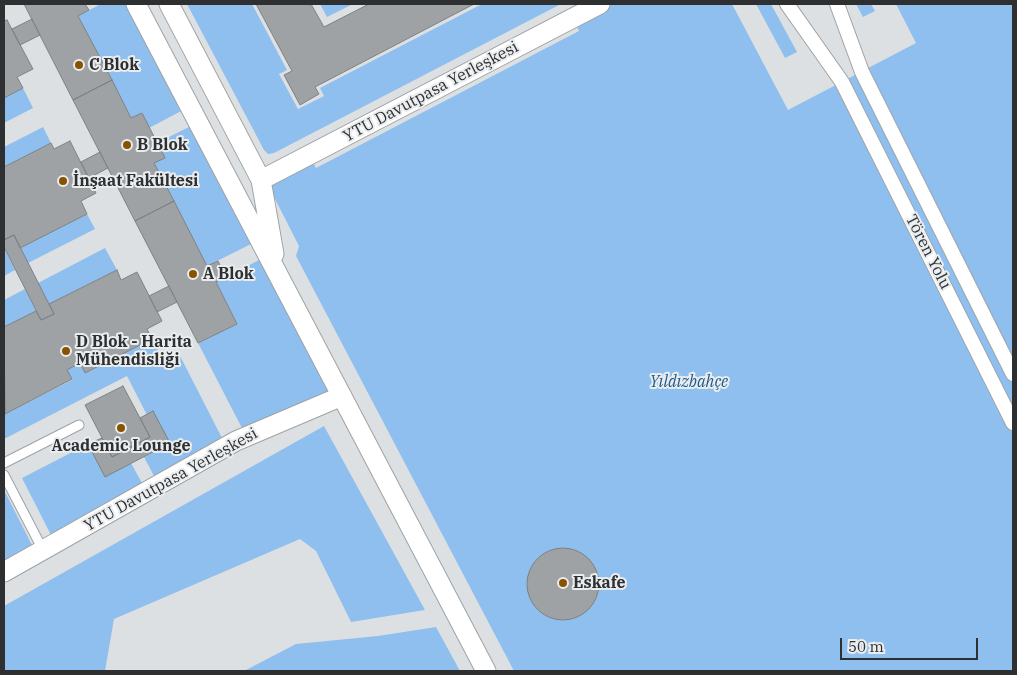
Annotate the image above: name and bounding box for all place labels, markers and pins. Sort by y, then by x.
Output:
place label: C Blok [89,55,139,75]
marker: C Blok [73,59,85,71]
place label: B Blok [137,135,188,155]
marker: B Blok [121,139,133,151]
place label: İnşaat Fakültesi [73,171,198,191]
marker: İnşaat Fakültesi [57,175,69,187]
place label: A Blok [203,264,254,284]
marker: A Blok [187,268,199,280]
place label: D Blok - Harita Mühendisliği [76,332,192,370]
marker: D Blok - Harita Mühendisliği [60,345,72,357]
marker: Academic Lounge [115,422,127,434]
place label: Academic Lounge [51,436,191,456]
place label: Eskafe [573,573,626,593]
marker: Eskafe [557,577,569,589]

